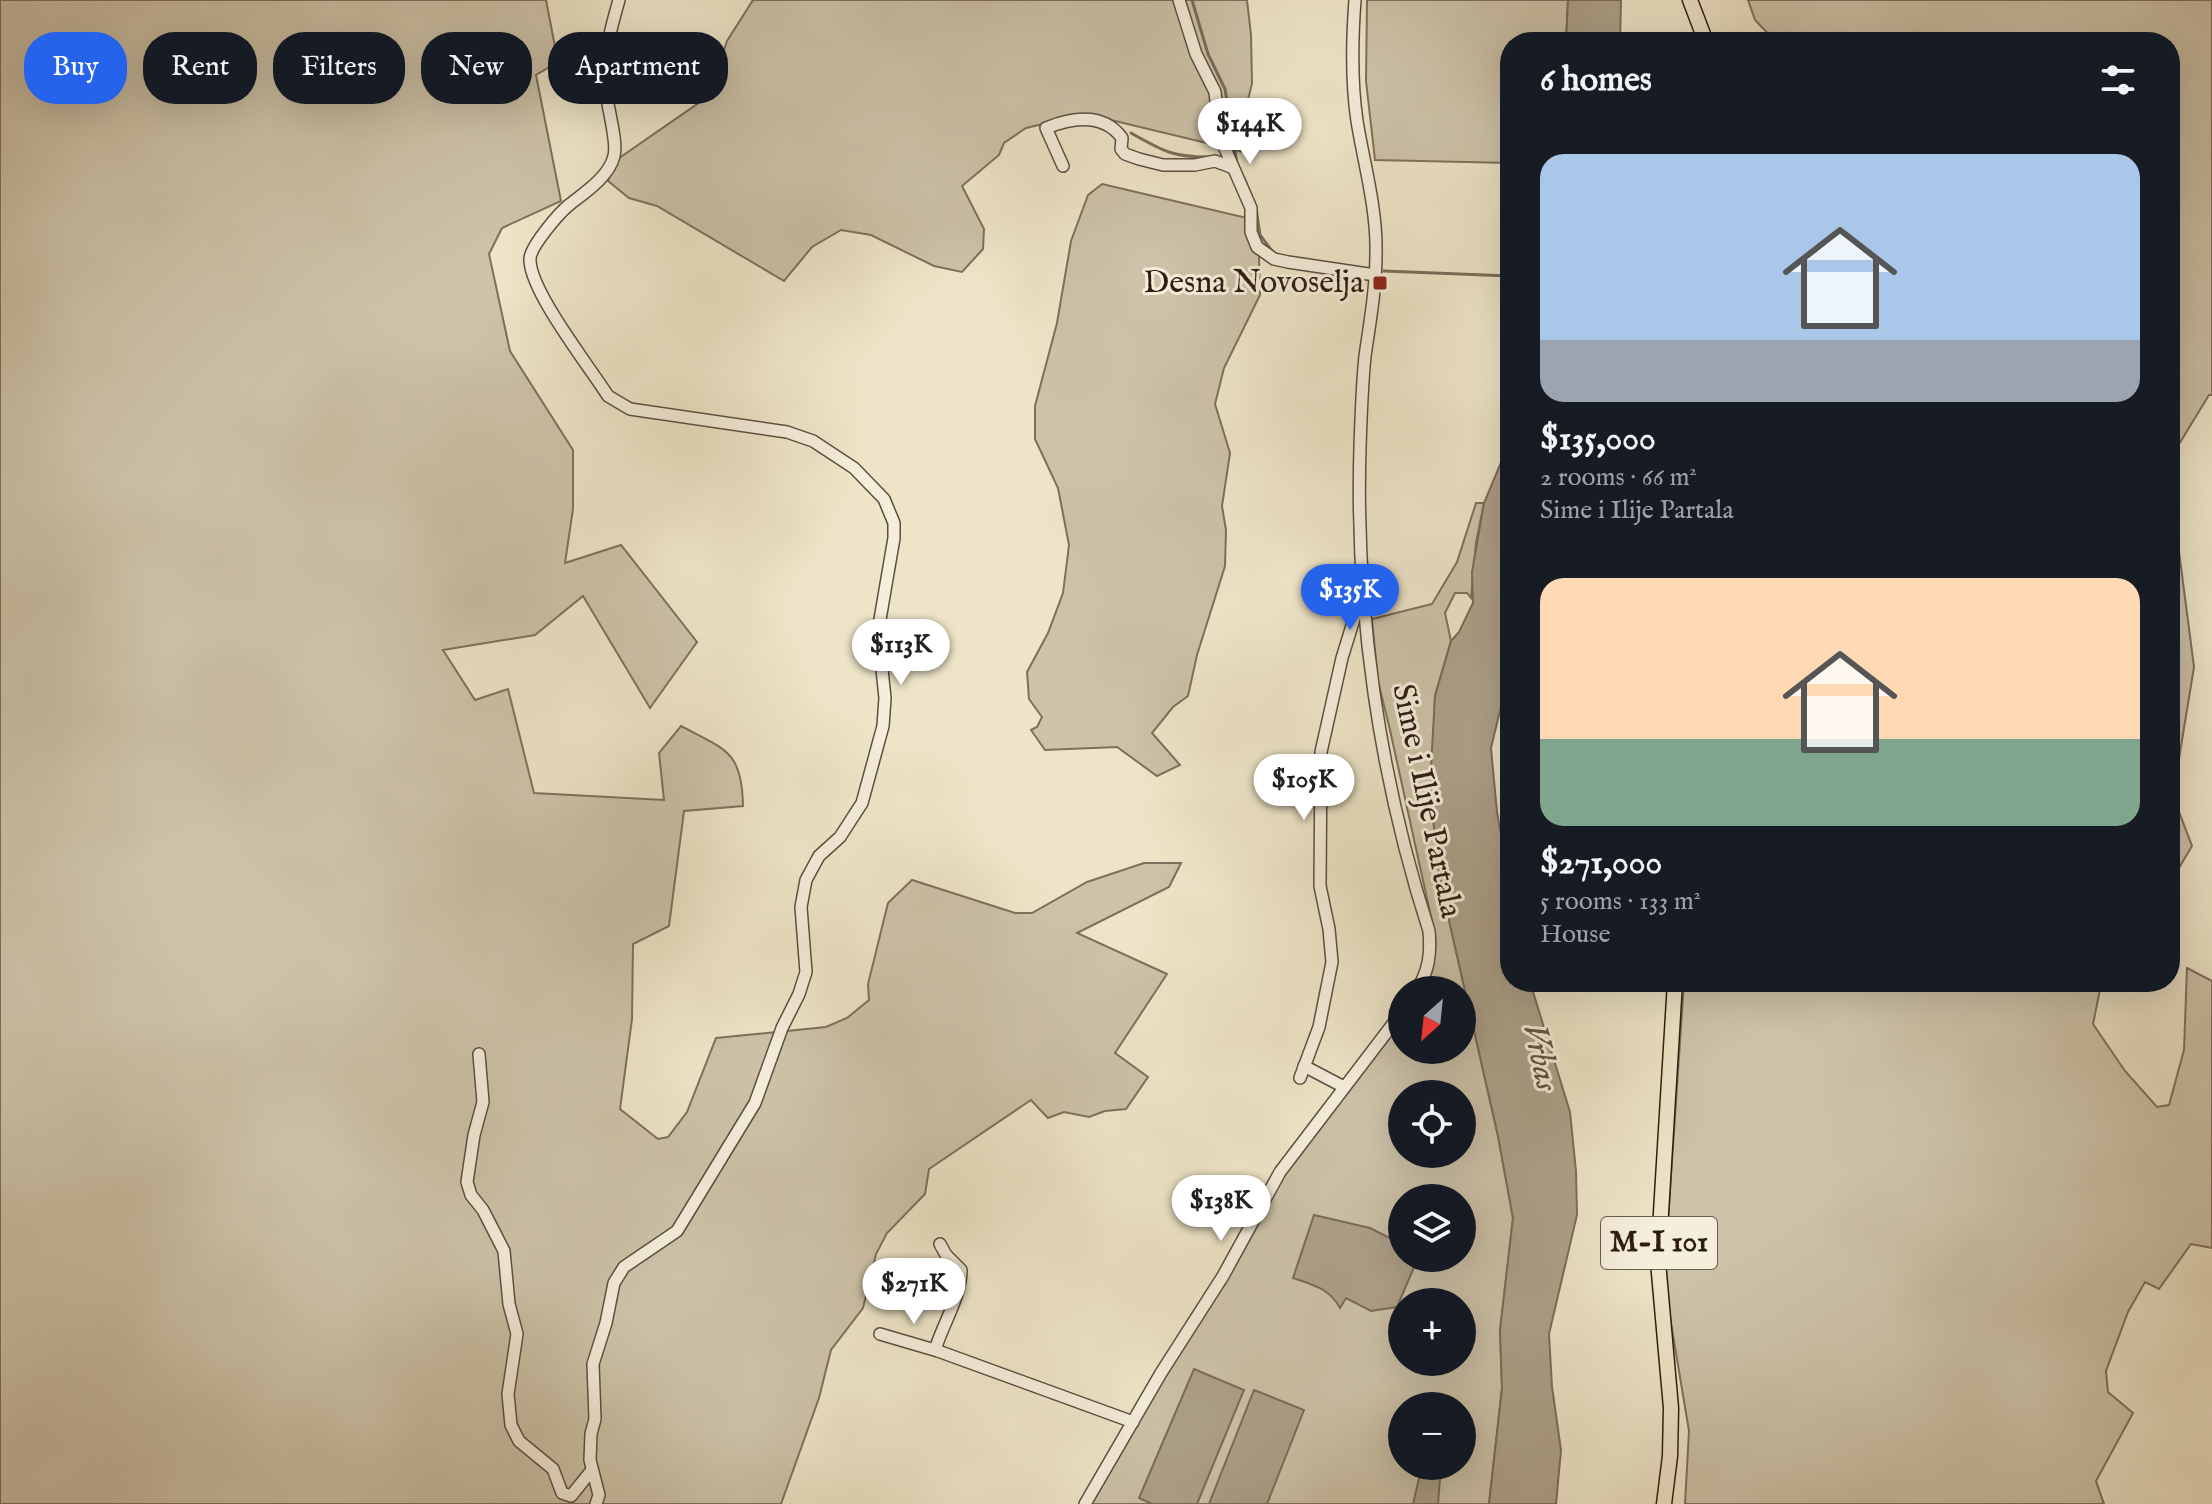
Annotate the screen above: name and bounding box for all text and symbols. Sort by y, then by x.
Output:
chip: Buy [24,32,127,104]
chip: Rent [143,32,257,104]
chip: Filters [273,32,405,104]
chip: New [421,32,532,104]
chip: Apartment [548,32,728,104]
icon: filters [2096,58,2140,102]
text: 6 homes [1540,59,1652,102]
pin: $144K [1194,98,1306,166]
text: $144K [1216,107,1284,140]
icon: home [1768,206,1912,350]
place label: Desna Novoselja [1144,263,1364,304]
marker: Desna Novoselja [1371,274,1389,292]
text: $135,000 [1540,418,1656,461]
text: 2 rooms · 66 m² [1540,461,1697,494]
text: Sime i Ilije Partala [1540,494,1734,527]
pin: $135K [1294,564,1406,632]
text: $135K [1319,573,1381,606]
pin: $113K [845,619,957,687]
text: $113K [870,628,932,661]
icon: home [1768,630,1912,774]
street label: Sime i Ilije Partala [1381,680,1471,922]
pin: $105K [1248,754,1360,822]
text: $105K [1272,763,1336,796]
text: $271,000 [1540,842,1662,885]
text: 5 rooms · 133 m² [1540,885,1701,918]
text: House [1540,918,1610,951]
north arrow [1388,976,1476,1064]
map controls [1388,976,1476,1480]
water label: Vrbas [1512,1019,1568,1095]
button: locate [1388,1080,1476,1168]
pin: $138K [1165,1175,1277,1243]
text: $138K [1190,1184,1252,1217]
button: layers [1388,1184,1476,1272]
road number: M-I 101 [1601,1217,1717,1269]
pin: $271K [858,1258,970,1326]
text: $271K [881,1267,947,1300]
button: + [1388,1288,1476,1376]
button: − [1388,1392,1476,1480]

